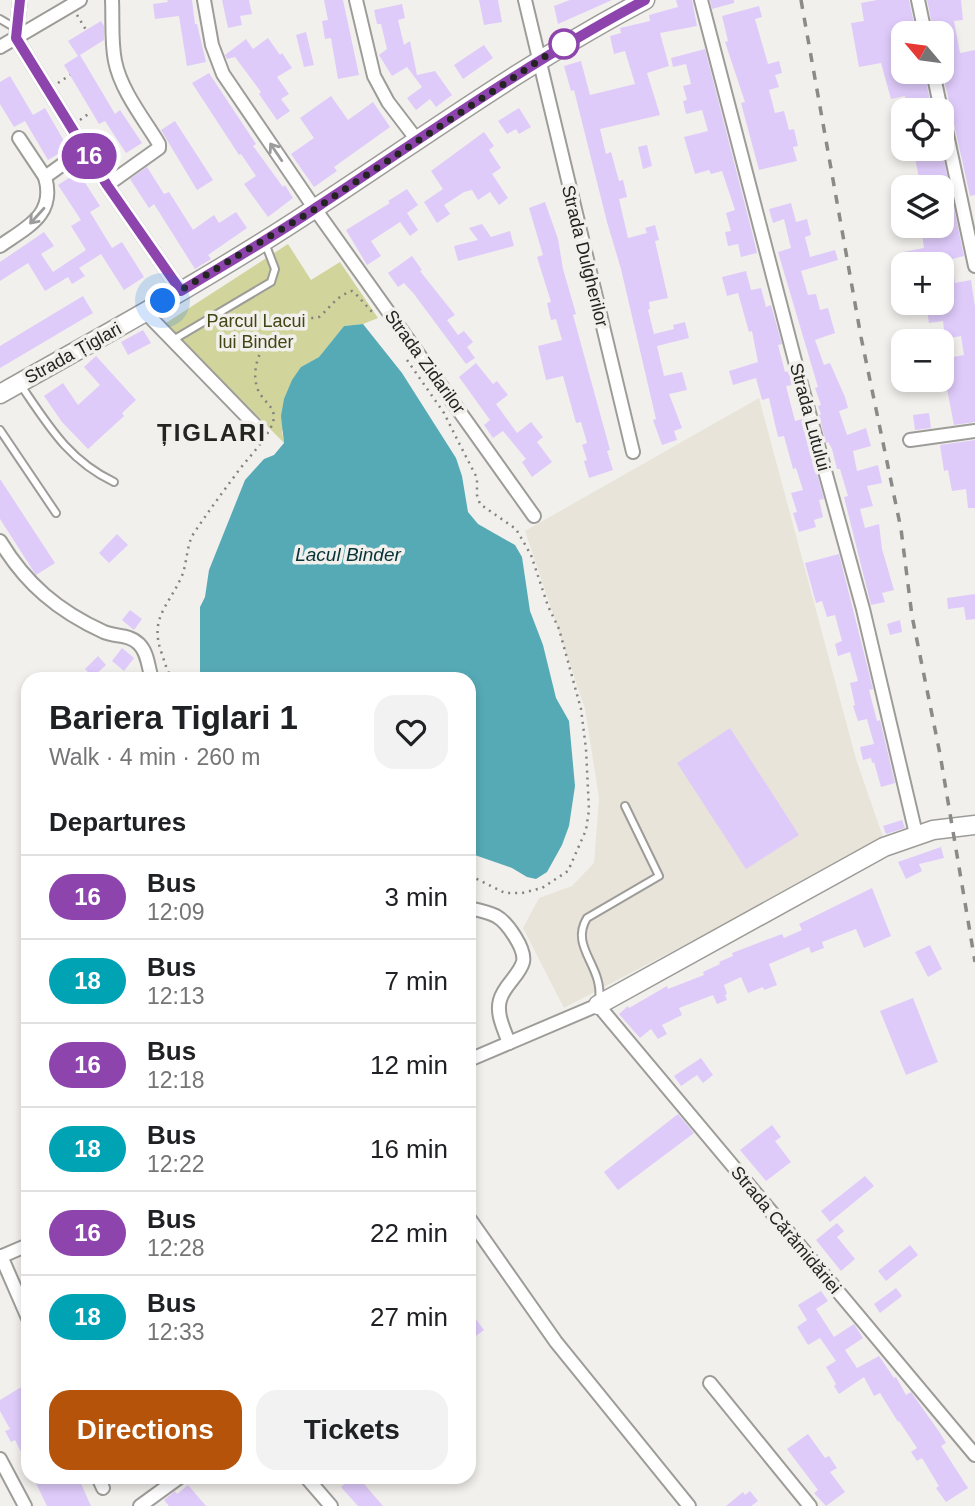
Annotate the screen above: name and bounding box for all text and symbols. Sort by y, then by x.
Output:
north arrow [891,21,954,84]
map controls [891,21,954,392]
unlabelled marker [549,29,579,59]
button: locate [891,98,954,161]
line badge: 16 [57,133,120,179]
text: 16 [76,142,102,169]
one-way arrow [269,143,283,162]
button: layers [891,175,954,238]
street label: Strada Dulgherilor [558,183,612,329]
one-way arrow [29,207,45,225]
button: + [891,252,954,315]
your location [145,283,180,318]
street label: Strada Zidarilor [381,306,469,418]
park label: Parcul Lacui lui Binder [206,311,306,352]
street label: Strada Țiglari [21,318,125,388]
button: − [891,329,954,392]
street label: Strada Lutului [786,361,834,473]
district label: ȚIGLARI [157,419,267,446]
water label: Lacul Binder [295,544,401,565]
button: heart [374,695,448,769]
text: Bariera Tiglari 1 [49,699,298,736]
text: Walk · 4 min · 260 m [49,744,260,770]
text: Departures [49,807,186,837]
text: Bus [147,868,196,898]
text: 3 min [384,882,448,912]
text: 16 [74,883,101,910]
text: 12:09 [147,899,205,925]
text: Bus [147,952,196,982]
text: 7 min [384,966,448,996]
text: 18 [74,967,101,994]
text: 12:13 [147,983,205,1009]
text: Bus [147,1036,196,1066]
text: 12 min [370,1050,448,1080]
text: 16 [74,1051,101,1078]
text: 12:18 [147,1067,205,1093]
text: Bus [147,1120,196,1150]
text: 16 min [370,1134,448,1164]
text: 18 [74,1135,101,1162]
text: 12:22 [147,1151,205,1177]
street label: Strada Cărămidăriei [727,1162,845,1298]
text: Bus [147,1204,196,1234]
text: 22 min [370,1218,448,1248]
text: 16 [74,1219,101,1246]
text: 12:28 [147,1235,205,1261]
text: Bus [147,1288,196,1318]
text: 27 min [370,1302,448,1332]
text: 18 [74,1303,101,1330]
text: 12:33 [147,1319,205,1345]
button: Directions [49,1390,242,1470]
button: Tickets [256,1390,448,1470]

